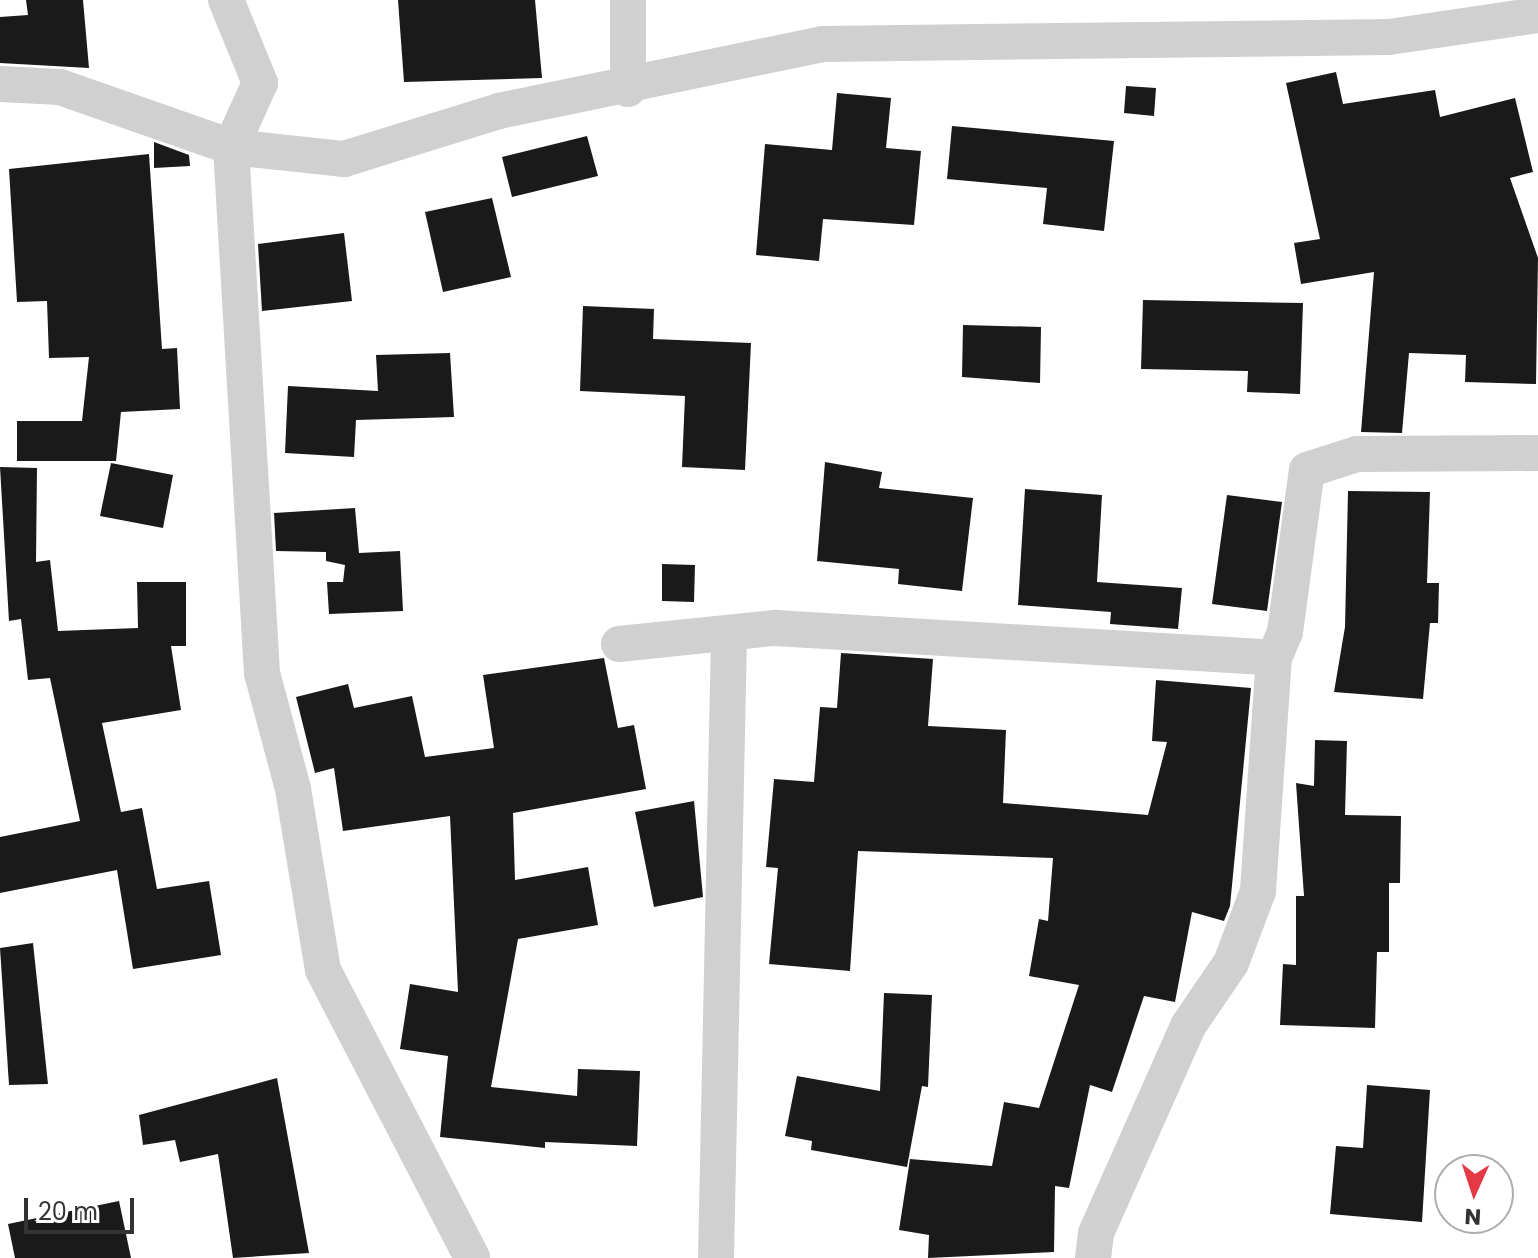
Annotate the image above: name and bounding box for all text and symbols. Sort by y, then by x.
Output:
north arrow [1434,1154,1514,1234]
scale bar [28,1182,138,1232]
text: 20 m [38,1195,98,1228]
text: N [1464,1201,1482,1232]

